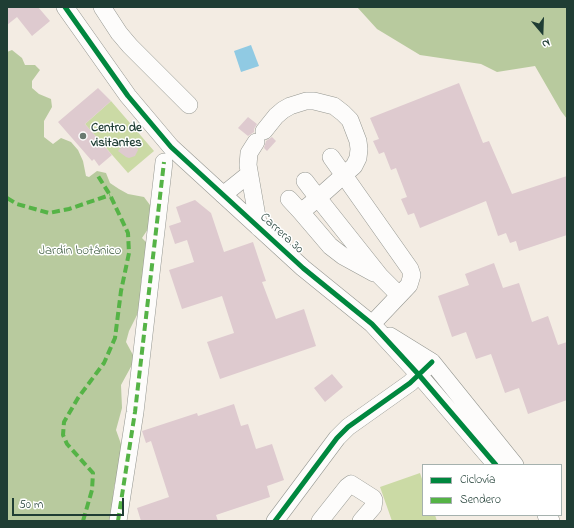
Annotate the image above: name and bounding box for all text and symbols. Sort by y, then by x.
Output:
north arrow [522,12,562,52]
text: N [540,35,552,52]
place label: Centro de visitantes [91,121,142,152]
marker: Centro de visitantes [78,131,88,141]
street label: Carrera 30 [256,210,306,258]
park label: Jardín botánico [39,244,121,260]
legend [422,464,562,516]
text: Ciclovía [460,471,496,489]
scale bar [14,490,126,516]
text: Sendero [460,491,501,509]
text: 50 m [19,496,43,514]

